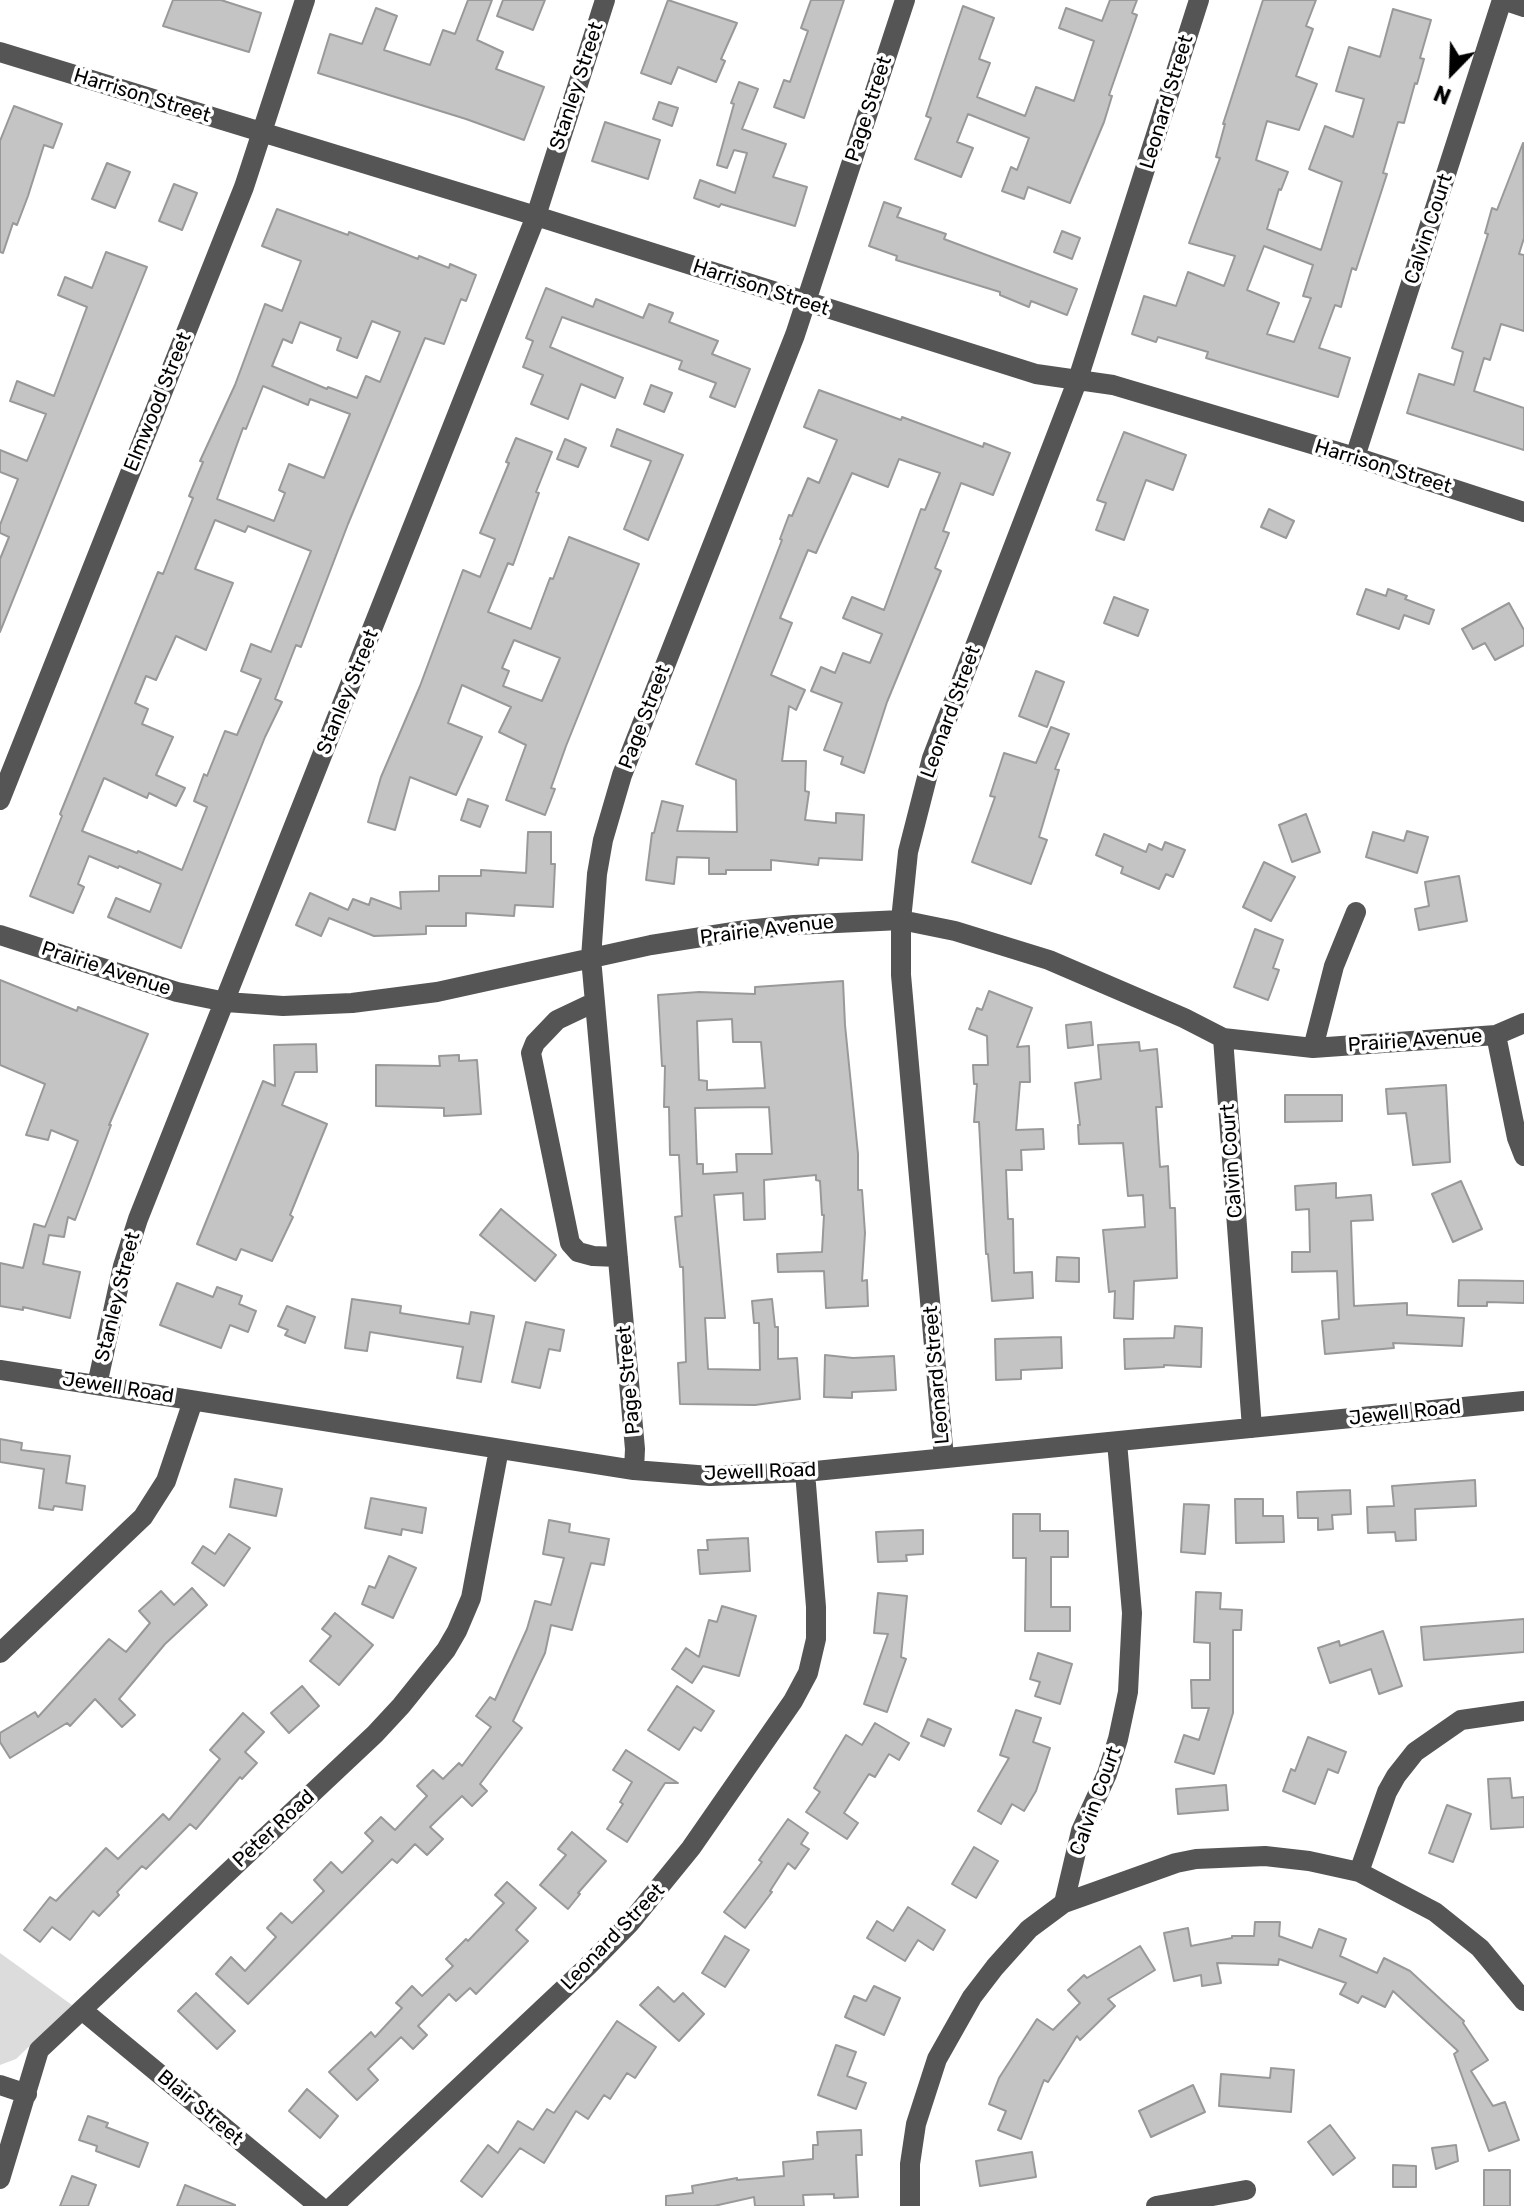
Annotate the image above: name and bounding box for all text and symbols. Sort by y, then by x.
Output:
street label: Stanley Street [545,19,609,153]
street label: Leonard Street [1135,32,1199,172]
north arrow [1412,32,1492,112]
street label: Page Street [841,53,897,165]
street label: Harrison Street [71,64,213,128]
text: N [1430,79,1455,110]
street label: Calvin Court [1400,171,1458,287]
street label: Harrison Street [690,255,832,321]
street label: Elmwood Street [119,329,197,475]
street label: Harrison Street [1312,435,1454,499]
street label: Stanley Street [312,626,384,758]
street label: Leonard Street [916,643,986,781]
street label: Page Street [614,662,676,772]
street label: Prairie Avenue [699,910,835,950]
street label: Prairie Avenue [38,937,174,1001]
street label: Prairie Avenue [1347,1024,1483,1058]
street label: Calvin Court [1216,1103,1248,1219]
street label: Stanley Street [90,1230,146,1364]
street label: Leonard Street [919,1305,955,1445]
street label: Page Street [612,1324,646,1436]
street label: Jewell Road [61,1367,175,1409]
street label: Jewell Road [1348,1395,1462,1431]
street label: Jewell Road [703,1458,817,1486]
street label: Calvin Court [1065,1743,1127,1859]
street label: Peter Road [228,1785,320,1873]
street label: Leonard Street [556,1879,670,1995]
street label: Blair Street [152,2065,248,2151]

